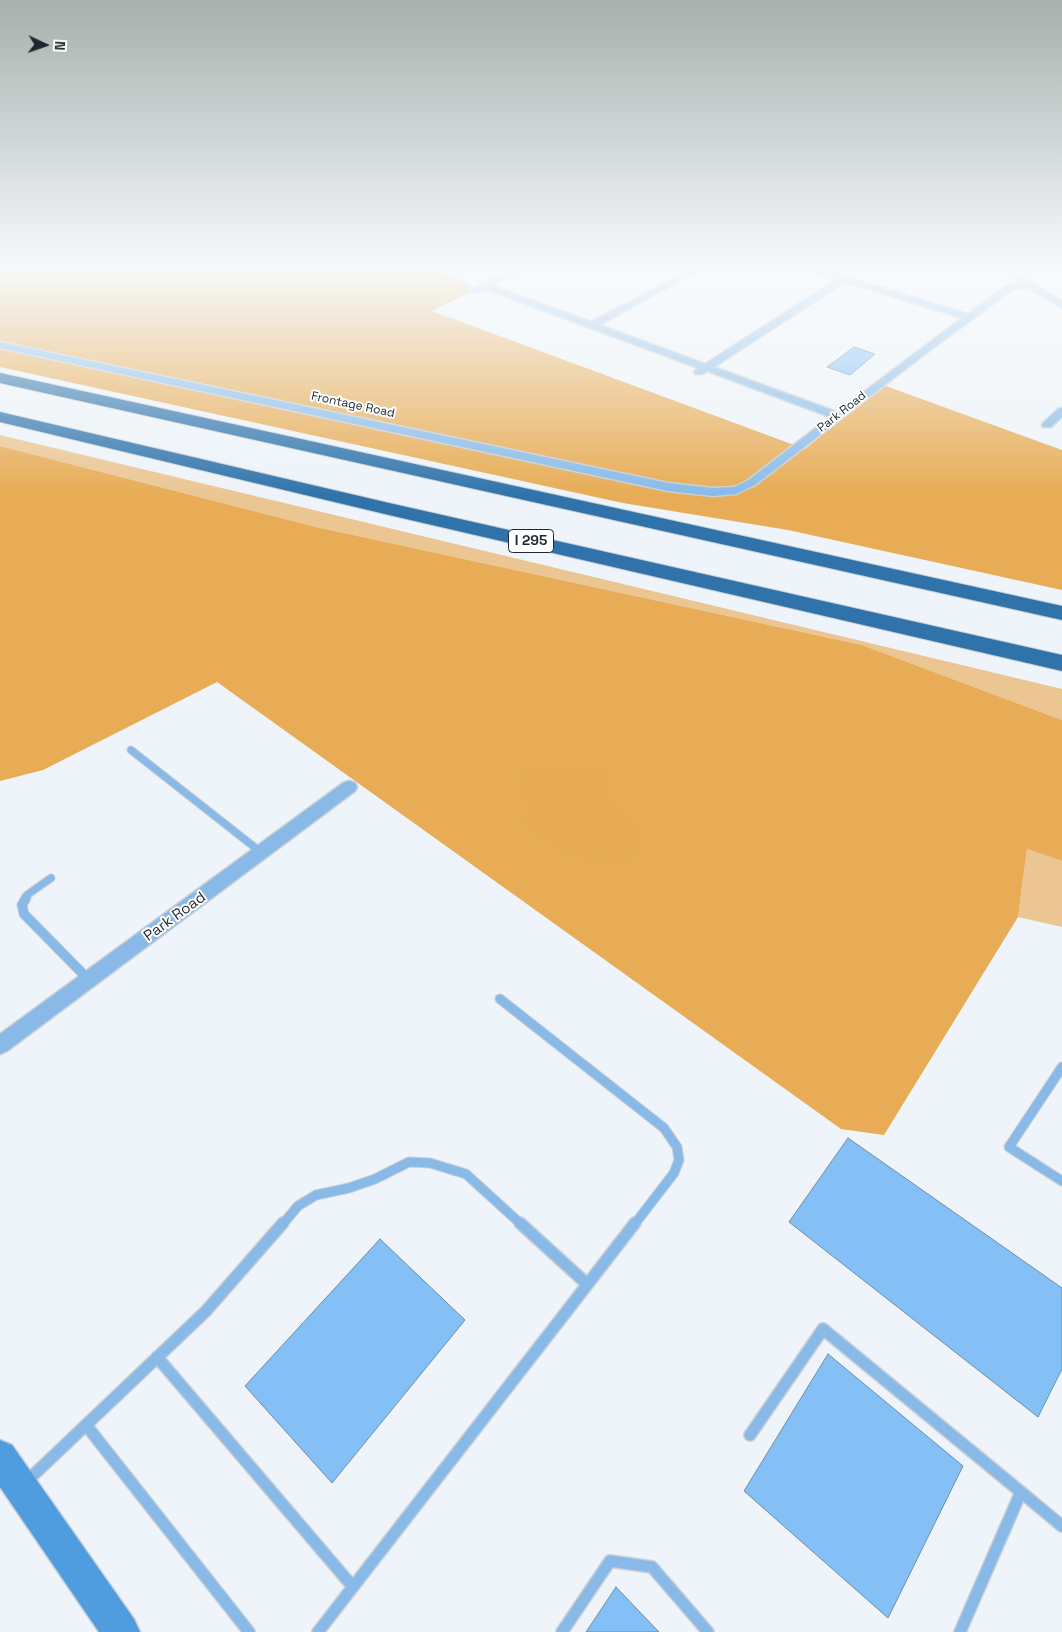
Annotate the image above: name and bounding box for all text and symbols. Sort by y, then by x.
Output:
north arrow [20,20,70,70]
text: N [51,41,69,51]
street label: Frontage Road [310,389,396,421]
street label: Park Road [815,389,869,435]
road number: I 295 [508,530,554,552]
street label: Park Road [141,889,209,945]

